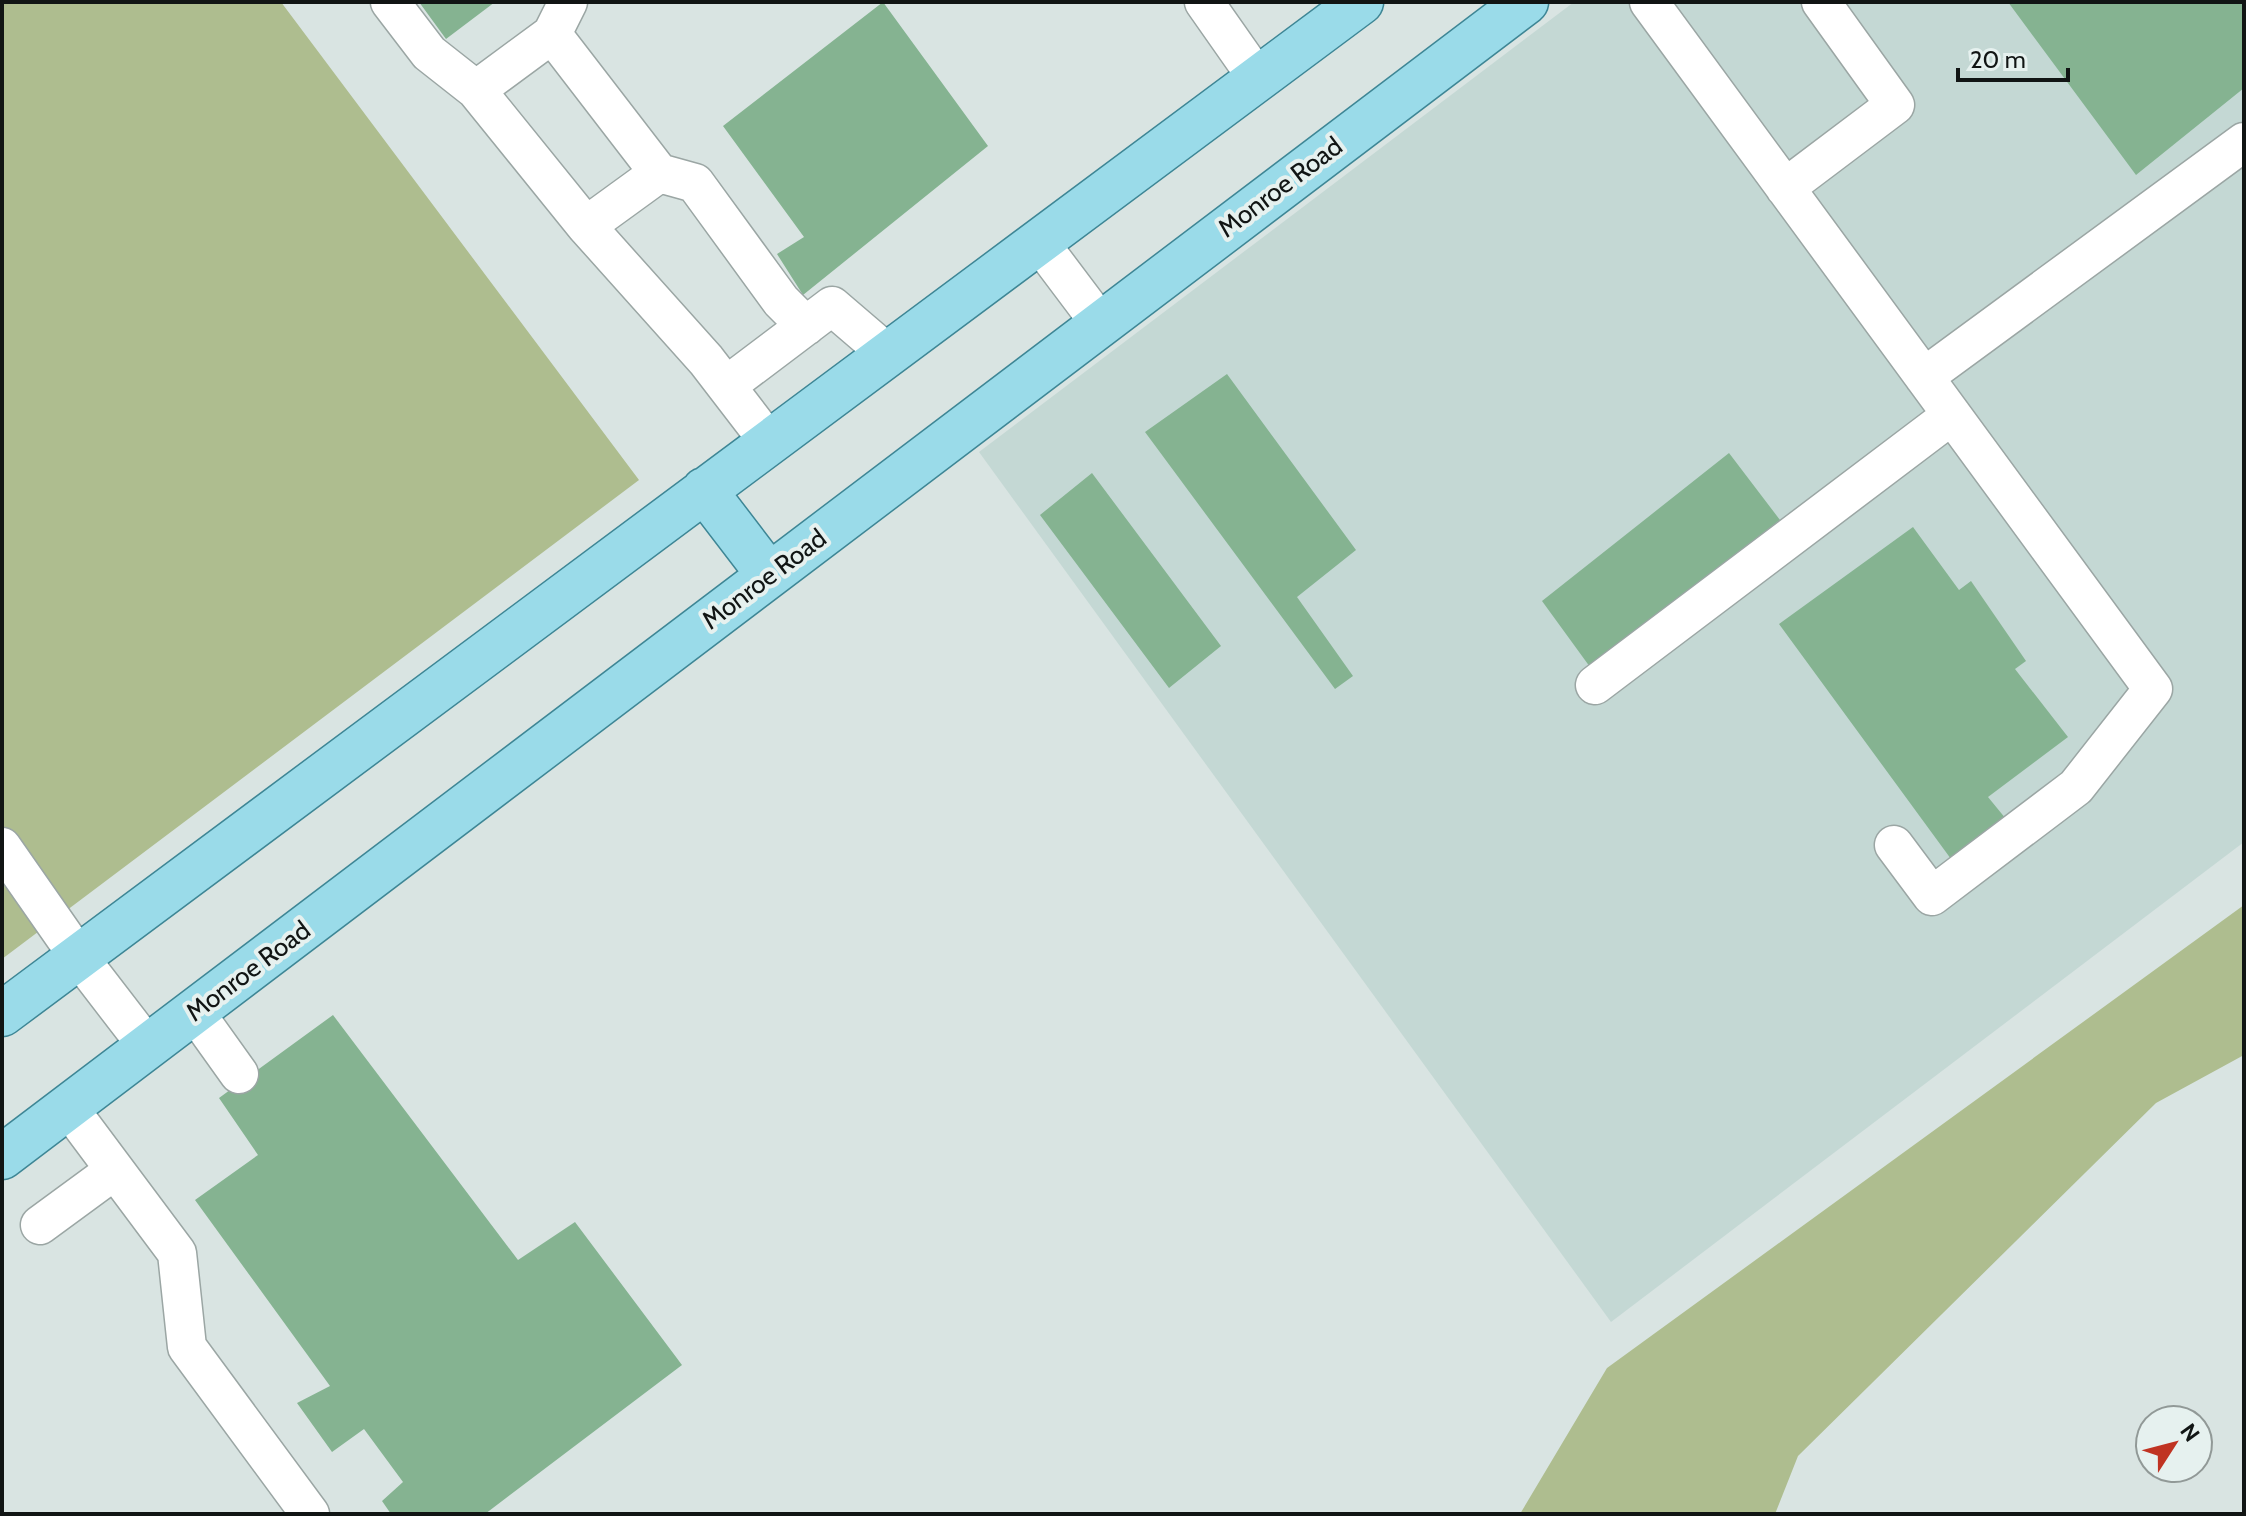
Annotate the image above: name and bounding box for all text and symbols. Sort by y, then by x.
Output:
scale bar [1958,32,2068,82]
text: 20 m [1970,45,2026,74]
street label: Monroe Road [1212,130,1348,244]
street label: Monroe Road [696,522,832,636]
street label: Monroe Road [180,914,316,1028]
north arrow [2134,1404,2214,1484]
text: N [2174,1418,2205,1447]

